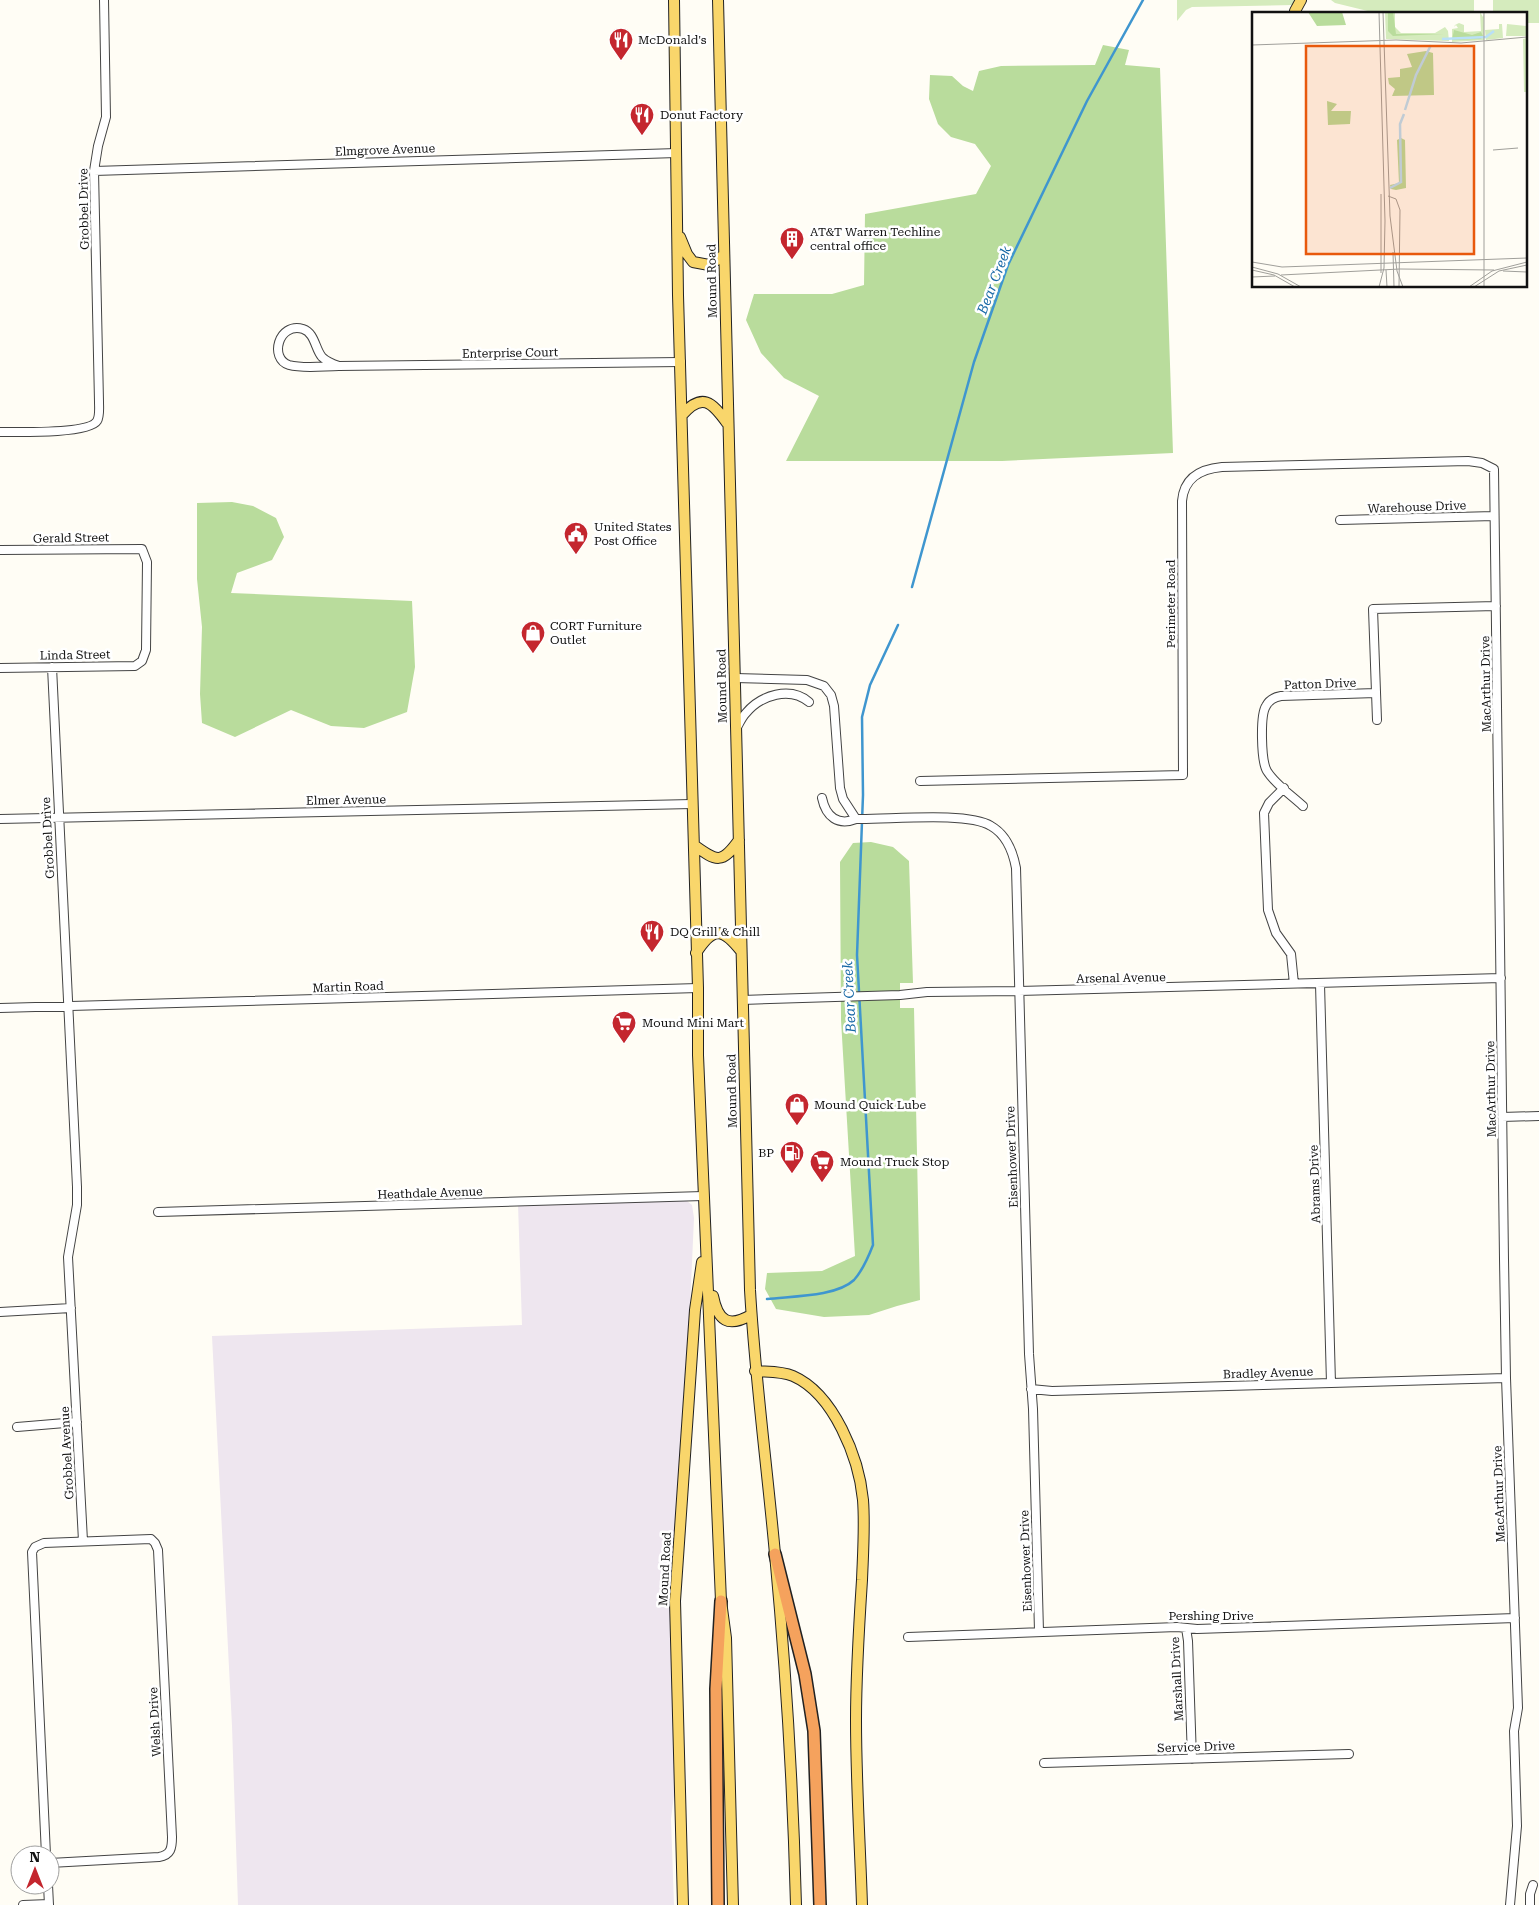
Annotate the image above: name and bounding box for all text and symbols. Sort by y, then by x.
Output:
inset map [1252,12,1526,288]
restaurant icon: McDonald's [608,27,634,61]
place label: McDonald's [638,33,707,47]
restaurant icon: Donut Factory [629,102,655,136]
place label: Donut Factory [660,108,744,122]
street label: Elmgrove Avenue [335,141,436,159]
street label: Grobbel Drive [76,168,92,250]
place label: AT&T Warren Techline central office [810,225,941,253]
building icon: AT&T Warren Techline central office [779,226,805,260]
water label: Bear Creek [973,243,1014,317]
street label: Mound Road [704,244,720,318]
street label: Enterprise Court [462,345,559,361]
street label: Warehouse Drive [1367,498,1467,516]
place label: United States Post Office [594,520,672,548]
public building icon: United States Post Office [563,521,589,555]
street label: Gerald Street [33,530,110,546]
street label: Perimeter Road [1164,559,1178,648]
place label: CORT Furniture Outlet [550,619,642,647]
shop icon: CORT Furniture Outlet [520,620,546,654]
street label: MacArthur Drive [1478,635,1494,733]
street label: Linda Street [40,647,111,663]
street label: Mound Road [714,649,730,723]
street label: Patton Drive [1284,676,1357,692]
street label: Elmer Avenue [306,792,386,808]
street label: Grobbel Drive [39,796,57,879]
restaurant icon: DQ Grill & Chill [639,919,665,953]
place label: DQ Grill & Chill [670,925,760,939]
water label: Bear Creek [839,960,859,1034]
street label: Arsenal Avenue [1076,970,1166,986]
street label: Martin Road [312,979,384,995]
supermarket icon: Mound Mini Mart [611,1010,637,1044]
place label: Mound Mini Mart [642,1016,744,1030]
street label: MacArthur Drive [1483,1040,1499,1138]
street label: Mound Road [724,1054,740,1128]
shop icon: Mound Quick Lube [784,1092,810,1126]
place label: Mound Quick Lube [814,1098,926,1112]
street label: Eisenhower Drive [1003,1105,1021,1208]
fuel station icon: BP [779,1140,805,1174]
street label: Abrams Drive [1307,1144,1323,1224]
place label: BP [758,1146,774,1160]
supermarket icon: Mound Truck Stop [809,1149,835,1183]
place label: Mound Truck Stop [840,1155,949,1169]
street label: Heathdale Avenue [377,1184,483,1202]
street label: Bradley Avenue [1223,1364,1314,1382]
street label: Grobbel Avenue [58,1406,76,1500]
street label: MacArthur Drive [1490,1445,1508,1543]
street label: Eisenhower Drive [1017,1509,1035,1612]
street label: Mound Road [656,1531,674,1606]
street label: Pershing Drive [1168,1609,1254,1623]
street label: Marshall Drive [1168,1636,1186,1722]
street label: Welsh Drive [146,1686,164,1757]
street label: Service Drive [1157,1739,1236,1755]
north arrow [10,1845,60,1895]
text: N [30,1849,41,1865]

